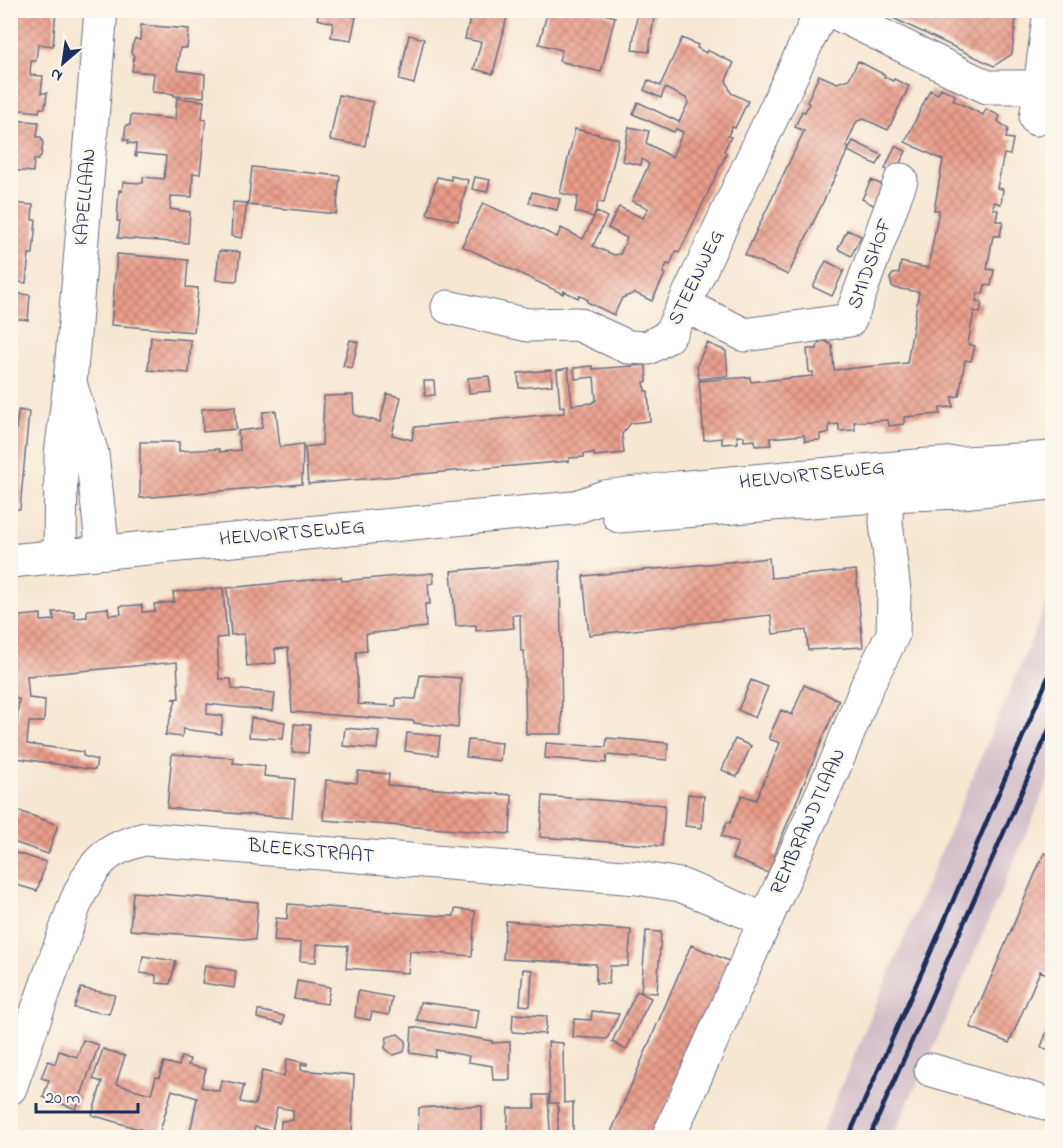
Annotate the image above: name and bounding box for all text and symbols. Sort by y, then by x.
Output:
north arrow [33,33,93,93]
text: N [46,61,67,87]
street label: KAPELLAAN [67,147,105,247]
street label: SMIDSHOF [841,215,901,313]
street label: STEENWEG [662,226,732,330]
street label: HELVOIRTSEWEG [738,454,886,498]
street label: HELVOIRTSEWEG [218,513,366,555]
street label: REMBRANDTLAAN [764,744,854,900]
street label: BLEEKSTRAAT [246,832,375,872]
scale bar [36,1076,138,1114]
text: 20 m [45,1086,80,1112]

